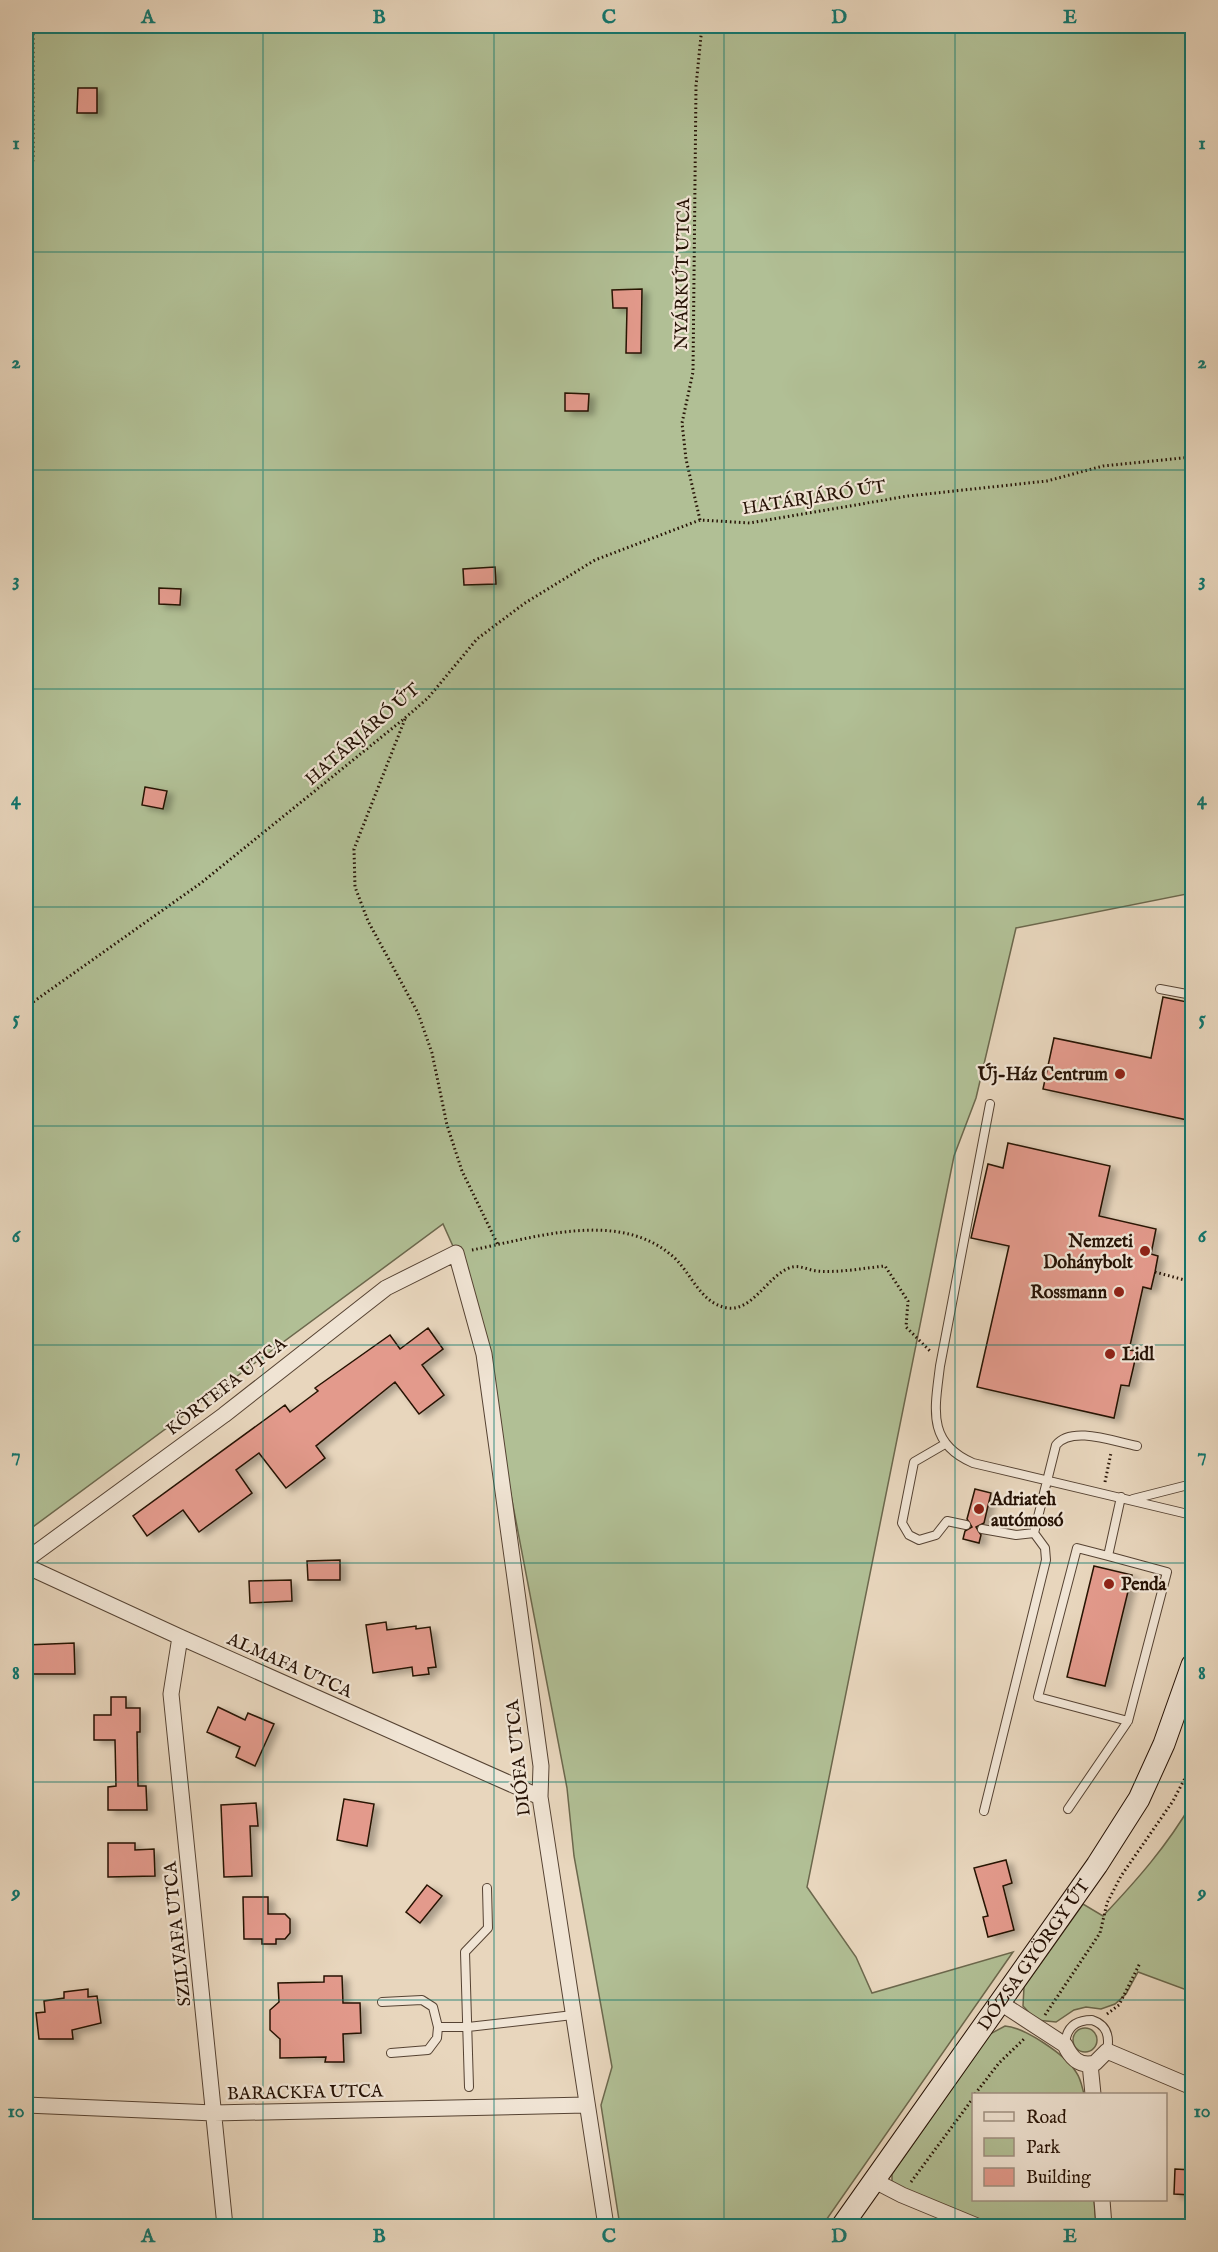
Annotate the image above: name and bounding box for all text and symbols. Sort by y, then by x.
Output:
text: A [140,5,156,30]
text: B [372,5,386,30]
text: C [602,5,616,30]
text: D [831,5,847,30]
text: E [1063,5,1077,30]
text: 1 [12,131,20,156]
text: 1 [1198,131,1206,156]
street label: NYÁRKÚT UTCA [669,197,696,350]
text: 2 [11,350,21,375]
text: 2 [1197,350,1207,375]
street label: HATÁRJÁRÓ ÚT [741,474,888,521]
text: 3 [12,568,20,593]
text: 3 [1198,568,1206,593]
street label: HATÁRJÁRÓ ÚT [299,677,425,791]
text: 4 [11,787,22,812]
text: 4 [1197,787,1208,812]
text: 5 [12,1006,20,1031]
text: 5 [1198,1006,1206,1031]
place label: Új-Ház Centrum [977,1062,1108,1087]
marker: Új-Ház Centrum [1113,1067,1127,1081]
text: 6 [12,1224,22,1249]
text: 6 [1198,1224,1208,1249]
place label: Nemzeti Dohánybolt [1043,1231,1134,1275]
marker: Nemzeti Dohánybolt [1138,1244,1152,1258]
place label: Rossmann [1030,1282,1107,1305]
marker: Rossmann [1112,1285,1126,1299]
street label: KÖRTEFA UTCA [161,1332,293,1441]
place label: Lidl [1122,1344,1155,1367]
marker: Lidl [1103,1347,1117,1361]
text: 7 [11,1443,21,1468]
text: 7 [1197,1443,1207,1468]
place label: Adriateh autómosó [990,1489,1064,1533]
marker: Adriateh autómosó [972,1502,986,1516]
place label: Penda [1121,1574,1168,1597]
marker: Penda [1102,1577,1116,1591]
street label: ALMAFA UTCA [222,1628,356,1705]
text: 8 [12,1661,20,1686]
text: 8 [1198,1661,1206,1686]
street label: DIÓFA UTCA [500,1698,537,1817]
street label: SZILVAFA UTCA [159,1859,198,2007]
street label: DÓZSA GYÖRGY ÚT [973,1875,1096,2036]
text: 9 [11,1880,21,1905]
text: 9 [1197,1880,1207,1905]
street label: BARACKFA UTCA [227,2081,384,2106]
legend [972,2093,1167,2201]
text: 10 [7,2099,25,2124]
text: 10 [1193,2099,1211,2124]
text: Road [1026,2107,1067,2130]
text: Park [1026,2137,1061,2160]
text: Building [1026,2167,1091,2190]
text: A [140,2224,156,2249]
text: B [372,2224,386,2249]
text: C [602,2224,616,2249]
text: D [831,2224,847,2249]
text: E [1063,2224,1077,2249]

